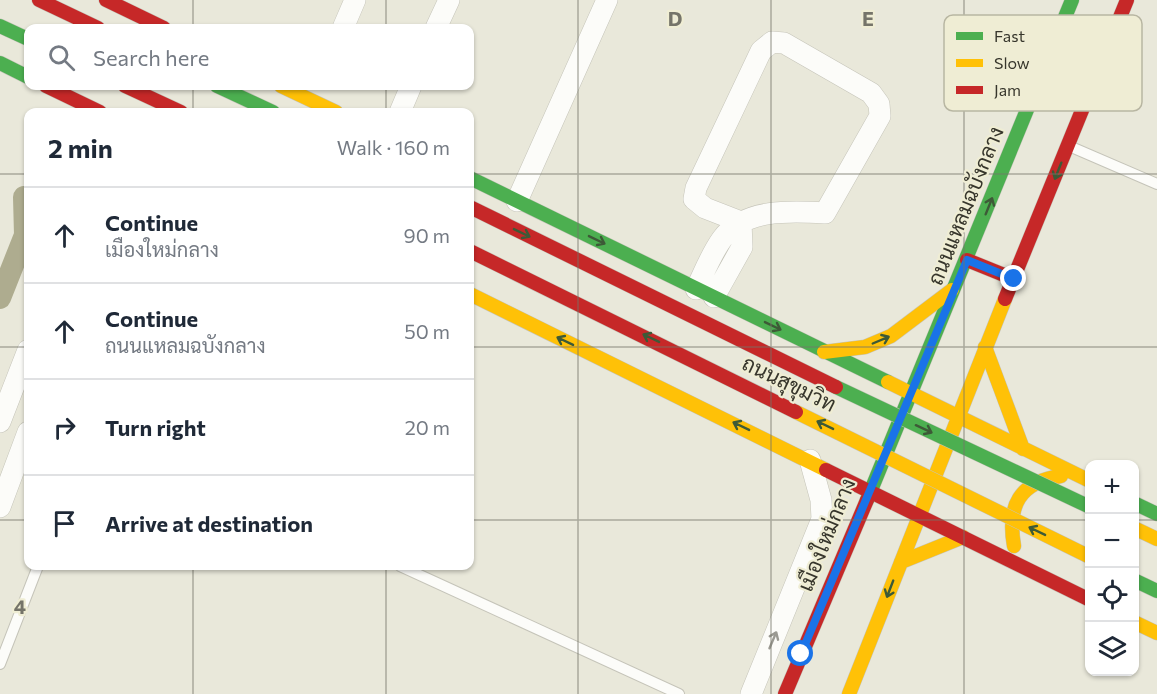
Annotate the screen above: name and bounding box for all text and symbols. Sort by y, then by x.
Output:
text: D [668,6,682,30]
text: E [862,6,874,30]
legend [944,15,1142,111]
search box [24,24,474,90]
text: Fast [994,26,1025,45]
icon: search [45,41,78,74]
text: Search here [93,44,209,71]
text: Slow [994,53,1030,72]
text: Jam [994,80,1021,99]
street label: ถนนแหลมฉบังกลาง [921,123,1008,288]
text: 2 min [48,132,113,163]
text: Walk · 160 m [337,135,450,159]
one-way arrow [1052,161,1063,180]
one-way arrow [984,197,995,215]
text: Continue [105,209,198,236]
icon: ahead [48,219,81,252]
text: 90 m [404,223,450,247]
one-way arrow [513,227,531,239]
one-way arrow [588,235,606,247]
text: เมืองใหม่กลาง [105,237,219,261]
route end [1000,265,1026,291]
text: Continue [105,305,198,332]
icon: ahead [48,315,81,348]
text: 50 m [404,319,450,343]
one-way arrow [763,321,781,333]
one-way arrow [642,332,660,344]
text: ถนนแหลมฉบังกลาง [105,333,266,357]
one-way arrow [557,334,575,346]
one-way arrow [872,334,890,345]
street label: ถนนสุขุมวิท [737,349,841,419]
icon: right [48,411,81,444]
text: Turn right [105,414,206,441]
text: 20 m [405,415,450,439]
one-way arrow [816,419,834,431]
one-way arrow [732,420,750,432]
one-way arrow [914,423,932,435]
map controls [1085,460,1139,676]
button: + [1085,460,1139,514]
street label: เมืองใหม่กลาง [792,474,860,594]
icon: arrive [48,507,81,540]
text: Arrive at destination [105,510,313,537]
button: − [1085,514,1139,568]
one-way arrow [1029,525,1047,536]
button: locate [1085,568,1139,622]
one-way arrow [884,579,895,597]
text: 4 [14,594,26,618]
button: layers [1085,622,1139,676]
one-way arrow [768,631,779,650]
route start [787,640,813,666]

